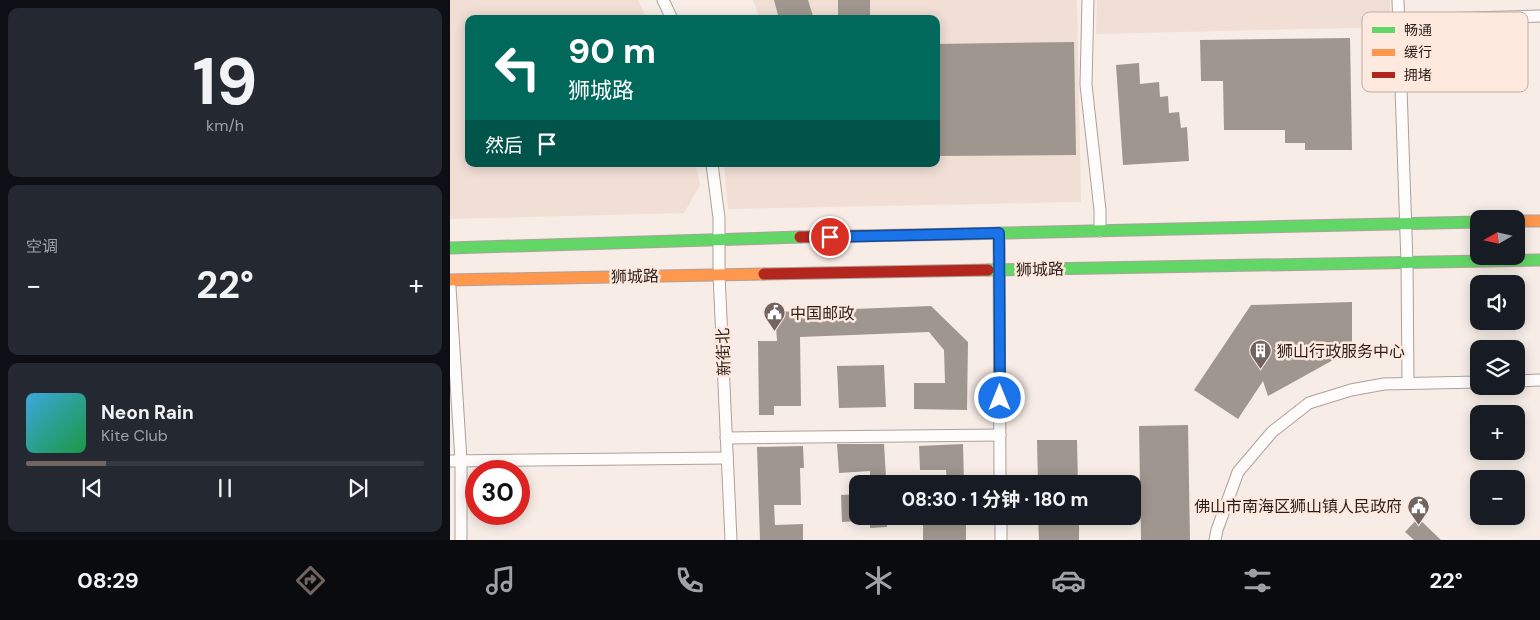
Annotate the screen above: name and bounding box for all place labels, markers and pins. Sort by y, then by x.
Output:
pin [809,216,851,258]
public building icon: 中国邮政 [762,301,786,332]
place label: 中国邮政 [790,303,854,324]
building icon: 狮山行政服务中心 [1249,339,1273,370]
place label: 狮山行政服务中心 [1277,341,1405,362]
public building icon: 佛山市南海区狮山镇人民政府 [1406,494,1430,525]
place label: 佛山市南海区狮山镇人民政府 [1194,496,1402,517]

